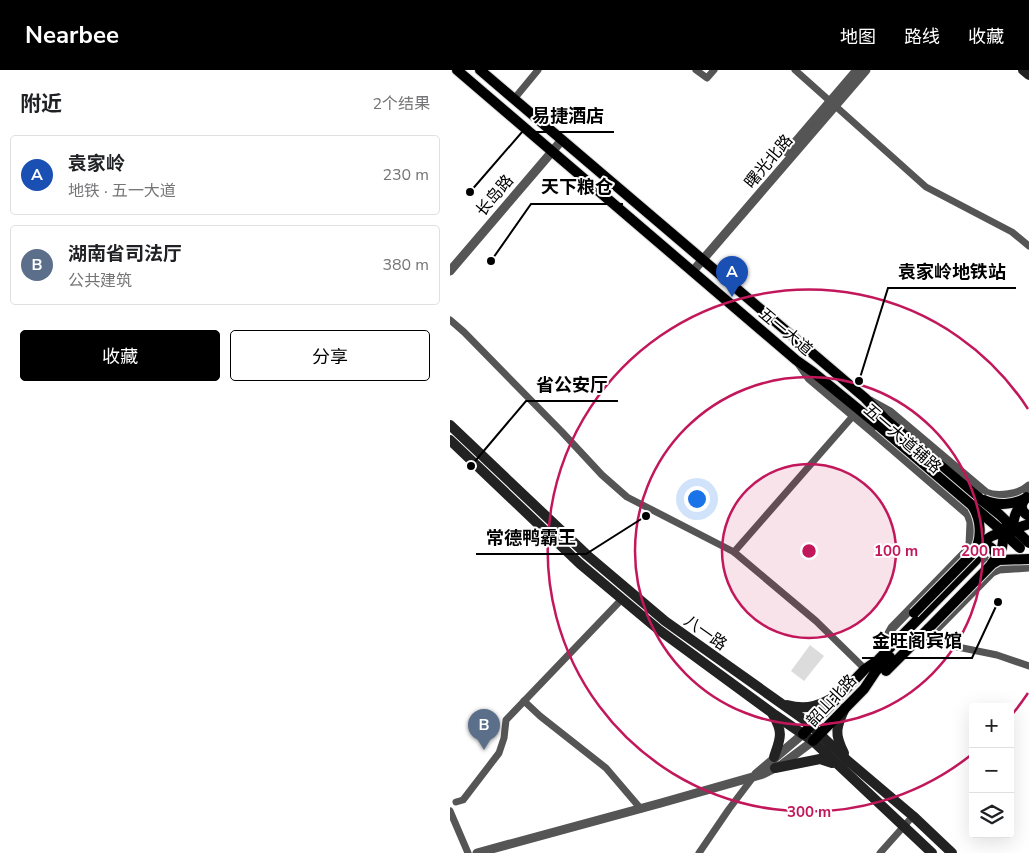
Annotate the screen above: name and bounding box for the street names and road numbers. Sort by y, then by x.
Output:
street label: 曙光北路 [740,130,798,193]
street label: 长岛路 [471,170,519,221]
street label: 五一大道 [754,303,817,361]
street label: 五一大道辅路 [859,399,946,479]
street label: 八一路 [679,610,731,656]
street label: 韶山北路 [802,670,862,732]

